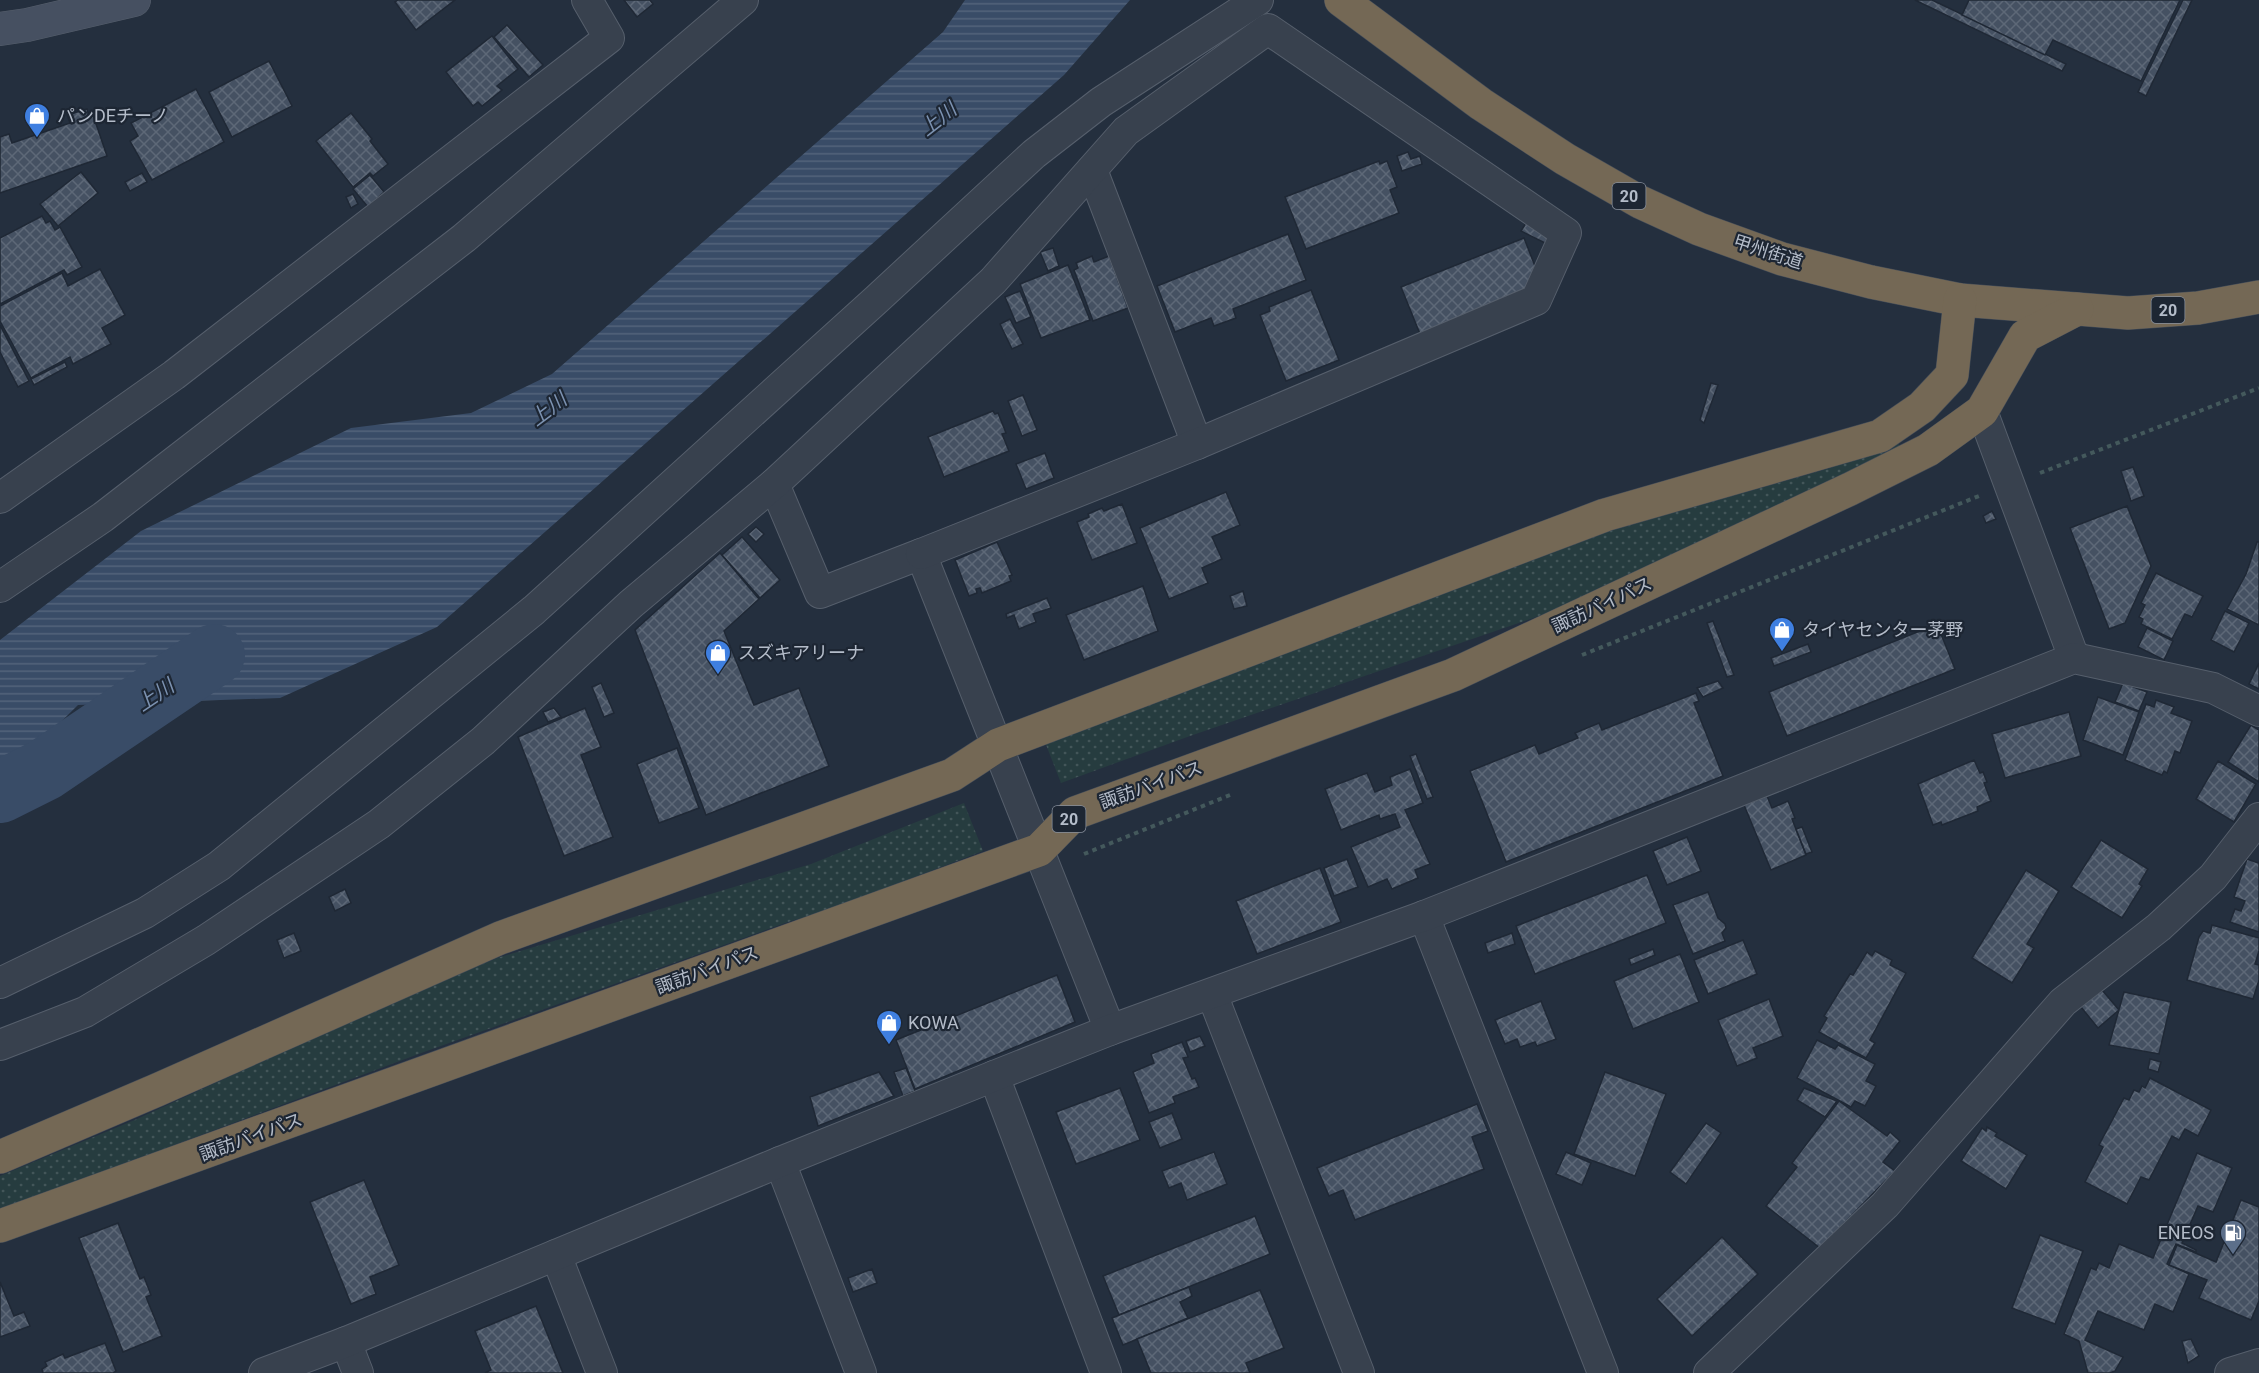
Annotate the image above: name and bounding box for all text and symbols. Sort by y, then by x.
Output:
water label: 上川 [915,96,963,141]
shop icon: パンDEチーノ [22,101,52,139]
place label: パンDEチーノ [57,105,169,126]
road number: 20 [1612,183,1646,209]
street label: 甲州街道 [1731,230,1806,273]
road number: 20 [2152,297,2184,323]
water label: 上川 [525,386,573,431]
street label: 諏訪バイパス [1549,572,1655,637]
shop icon: タイヤセンター茅野 [1767,615,1797,653]
place label: タイヤセンター茅野 [1802,619,1963,640]
shop icon: スズキアリーナ [703,638,733,676]
place label: スズキアリーナ [738,642,864,663]
water label: 上川 [132,673,180,716]
street label: 諏訪バイパス [1097,756,1205,813]
road number: 20 [1052,806,1086,832]
street label: 諏訪バイパス [653,941,761,998]
shop icon: KOWA [874,1008,904,1046]
place label: KOWA [908,1012,959,1033]
street label: 諏訪バイパス [197,1108,305,1165]
fuel station icon: ENEOS [2218,1218,2248,1256]
place label: ENEOS [2158,1222,2214,1243]

